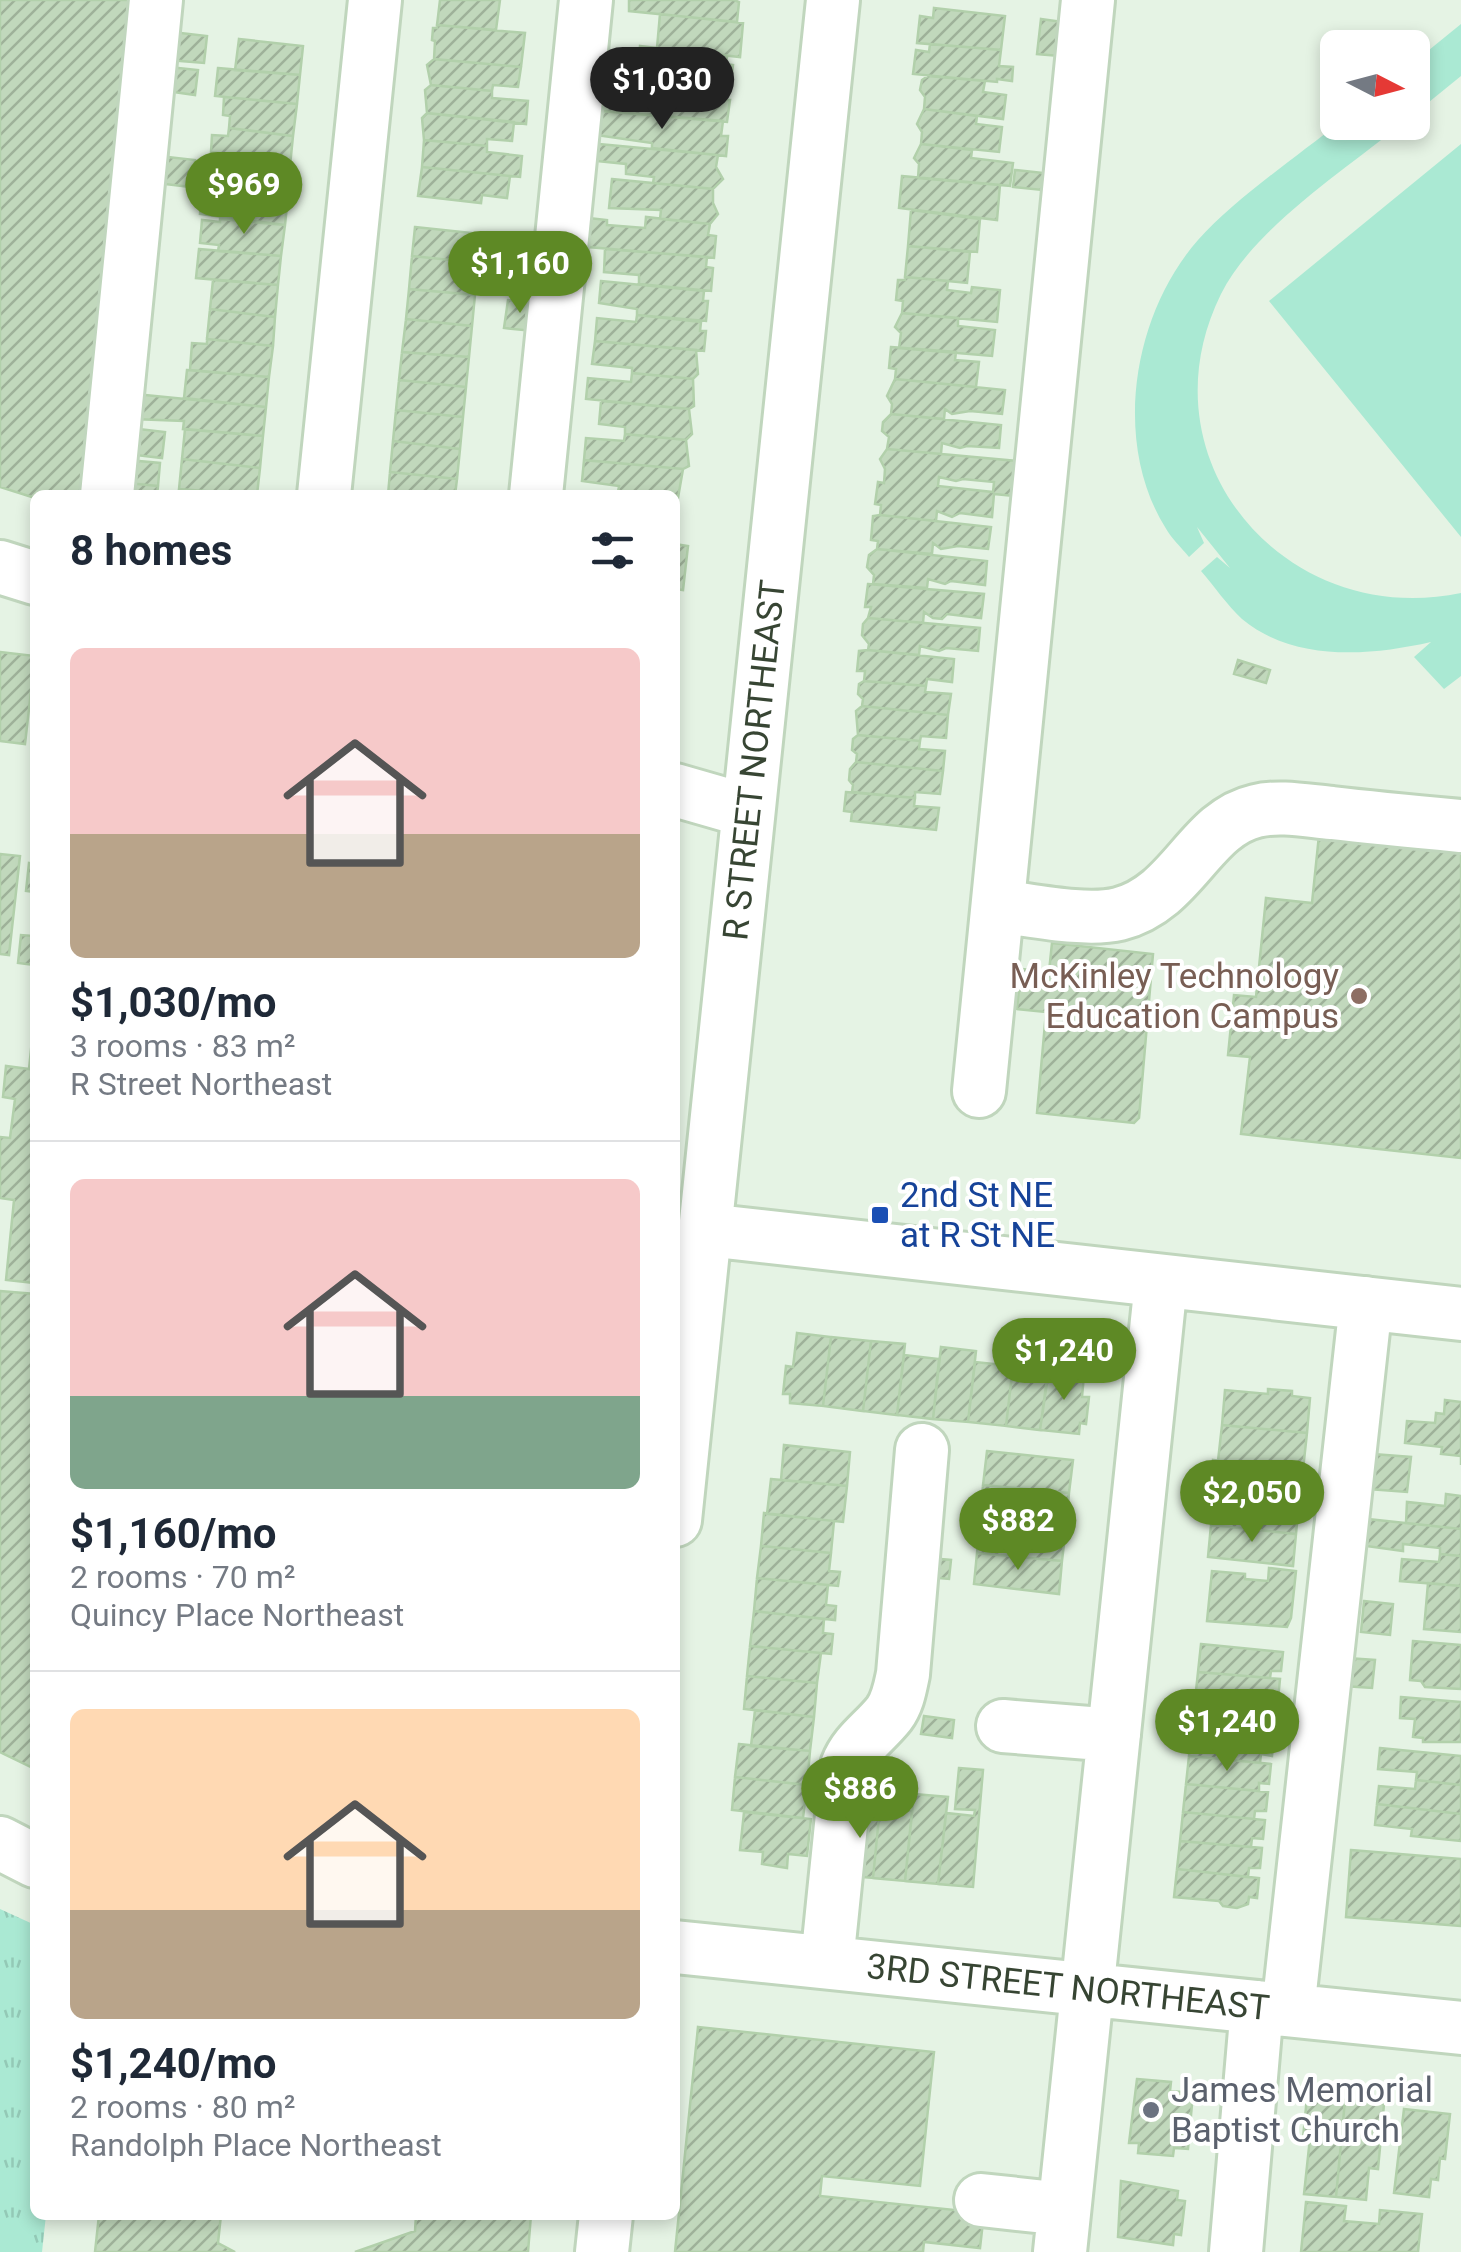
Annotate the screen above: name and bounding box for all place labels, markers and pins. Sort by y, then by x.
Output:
pin: $1,030 [581,47,743,132]
pin: $969 [185,152,303,237]
pin: $1,160 [439,231,601,316]
place label: McKinley Technology Education Campus [1010,956,1339,1037]
marker: McKinley Technology Education Campus [1348,985,1370,1007]
place label: 2nd St NE at R St NE [900,1175,1055,1256]
marker: 2nd St NE at R St NE [869,1204,891,1226]
pin: $1,240 [983,1318,1145,1403]
pin: $2,050 [1171,1460,1333,1545]
pin: $882 [959,1488,1077,1573]
pin: $1,240 [1146,1689,1308,1774]
pin: $886 [801,1756,919,1841]
place label: James Memorial Baptist Church [1171,2070,1433,2151]
marker: James Memorial Baptist Church [1140,2099,1162,2121]

